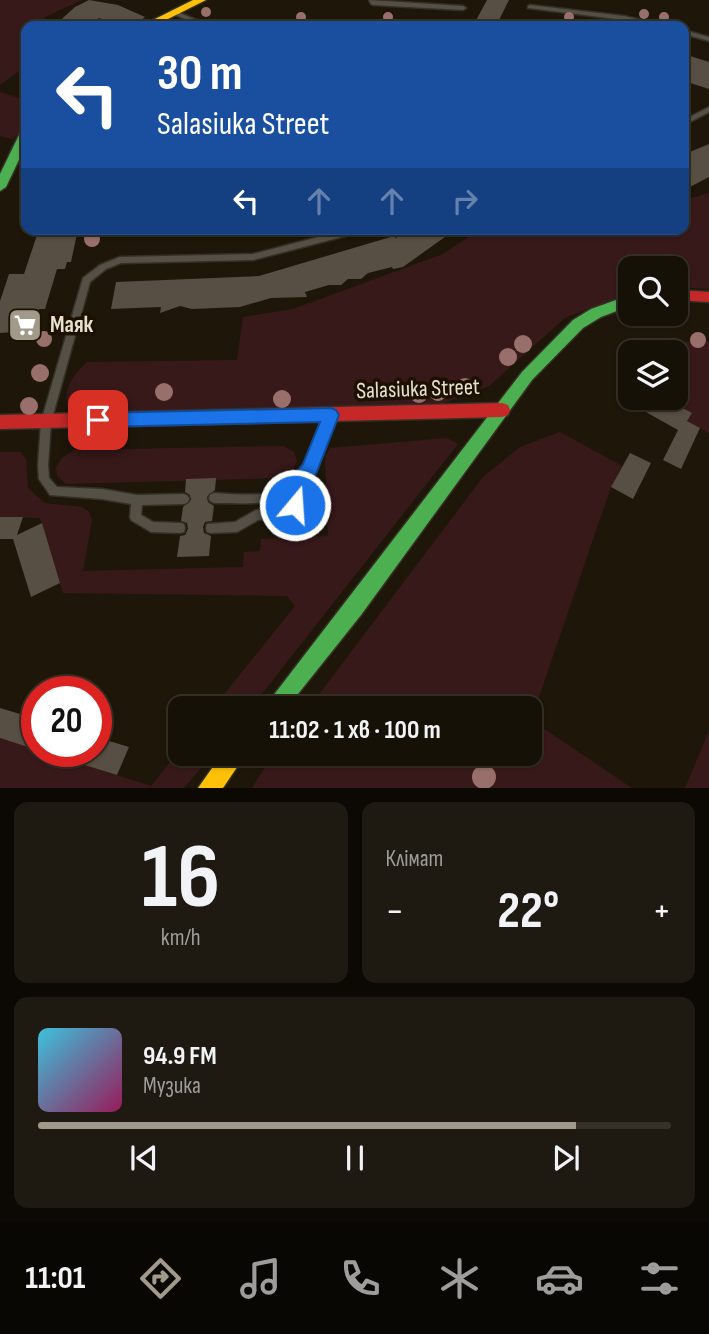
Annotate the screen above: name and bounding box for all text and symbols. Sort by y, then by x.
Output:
text: 30 m [157,45,242,104]
icon: left [42,49,133,140]
text: Salasiuka Street [157,105,329,144]
icon: left [227,182,265,220]
icon: ahead [300,182,338,220]
icon: ahead [373,182,411,220]
icon: right [446,182,484,220]
map controls [618,256,688,410]
button: search [618,256,688,326]
supermarket icon: Маяк [6,306,44,344]
place label: Маяк [50,311,94,339]
button: layers [618,340,688,410]
street label: Salasiuka Street [356,373,480,405]
pin [68,390,128,450]
icon: arrive [79,401,117,439]
position arrow [258,468,332,542]
speed limit sign: 20 [21,676,112,767]
text: 11:02 · 1 хв · 100 m [269,715,441,746]
text: 16 [141,824,220,933]
text: Клімат [386,845,443,873]
text: 22° [497,880,559,943]
text: − [386,889,404,934]
text: + [652,889,671,934]
text: km/h [161,924,201,952]
text: 94.9 FM [143,1041,217,1072]
text: Музика [143,1072,201,1100]
icon: previous [125,1139,163,1177]
icon: pause [336,1139,374,1177]
icon: next [547,1139,585,1177]
icon: directions [136,1254,185,1303]
icon: music [236,1254,285,1303]
icon: phone [336,1254,385,1303]
icon: climate [435,1254,484,1303]
icon: car [535,1254,584,1303]
icon: filters [635,1254,684,1303]
text: 11:01 [25,1259,85,1298]

